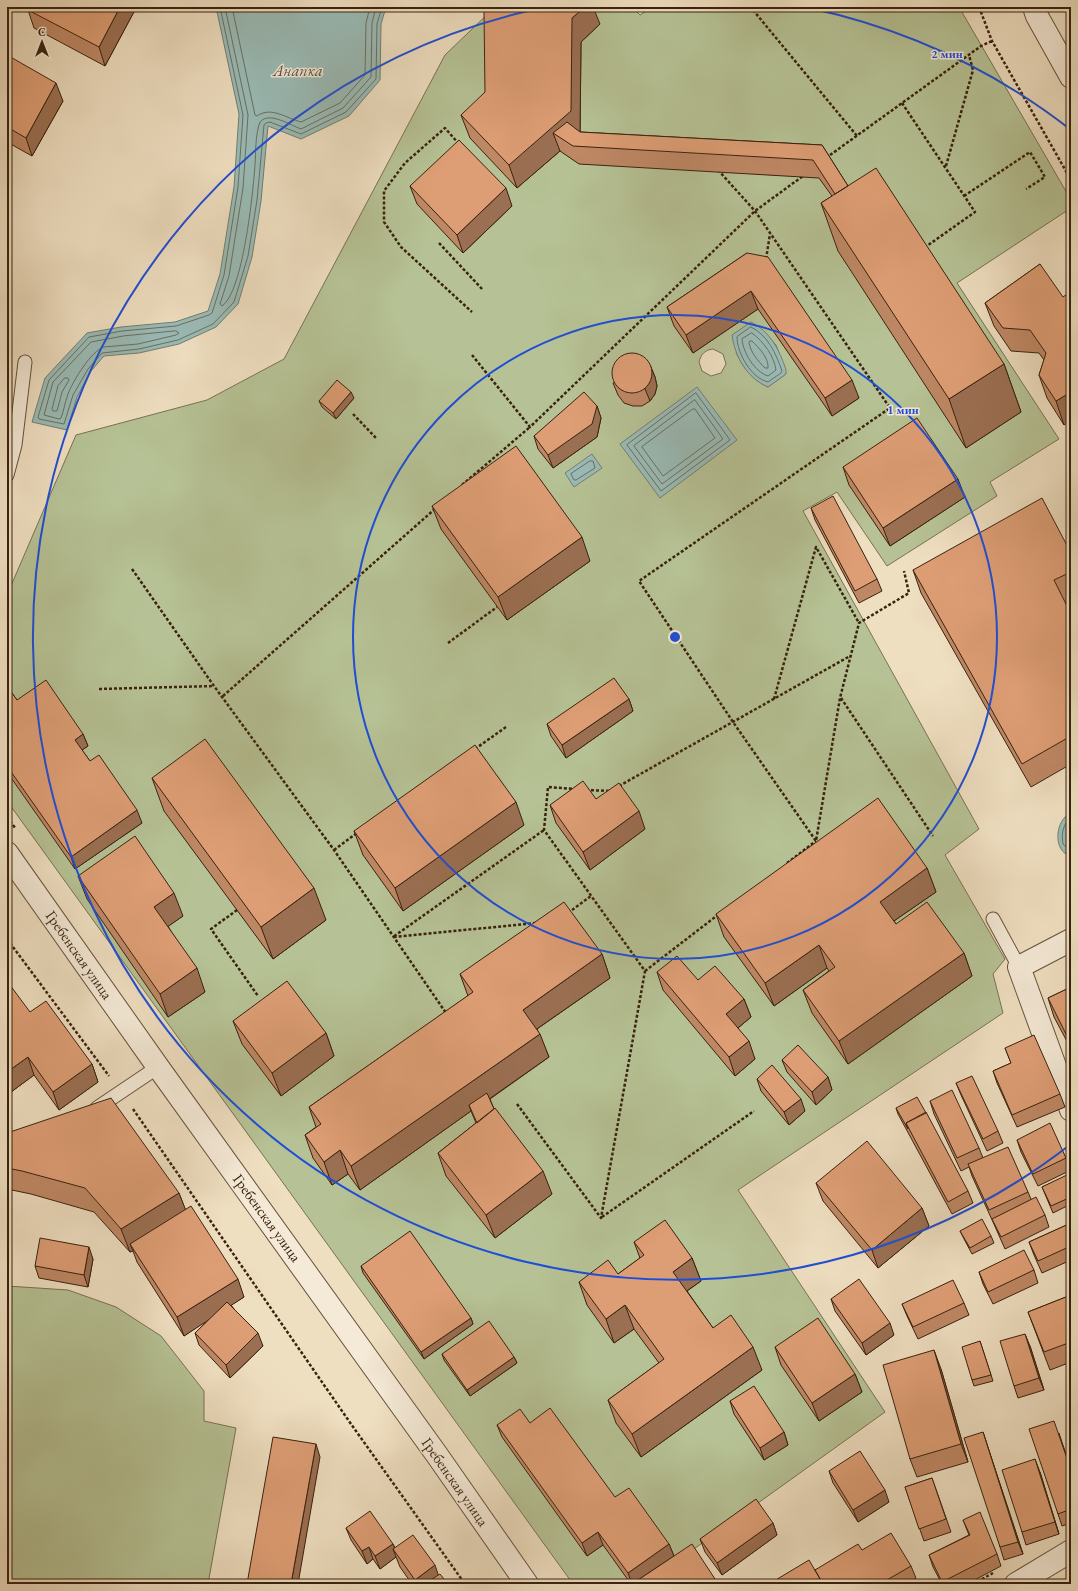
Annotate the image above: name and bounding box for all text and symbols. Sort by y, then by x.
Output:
north arrow [22,22,62,62]
text: С [38,25,46,39]
text: 2 мин [931,46,963,62]
water label: Анапка [272,60,323,81]
text: 1 мин [887,402,919,418]
centre of rings [668,630,682,644]
street label: Гребенская улица [42,907,117,1003]
street label: Гребенская улица [229,1170,306,1265]
street label: Гребенская улица [418,1434,493,1530]

